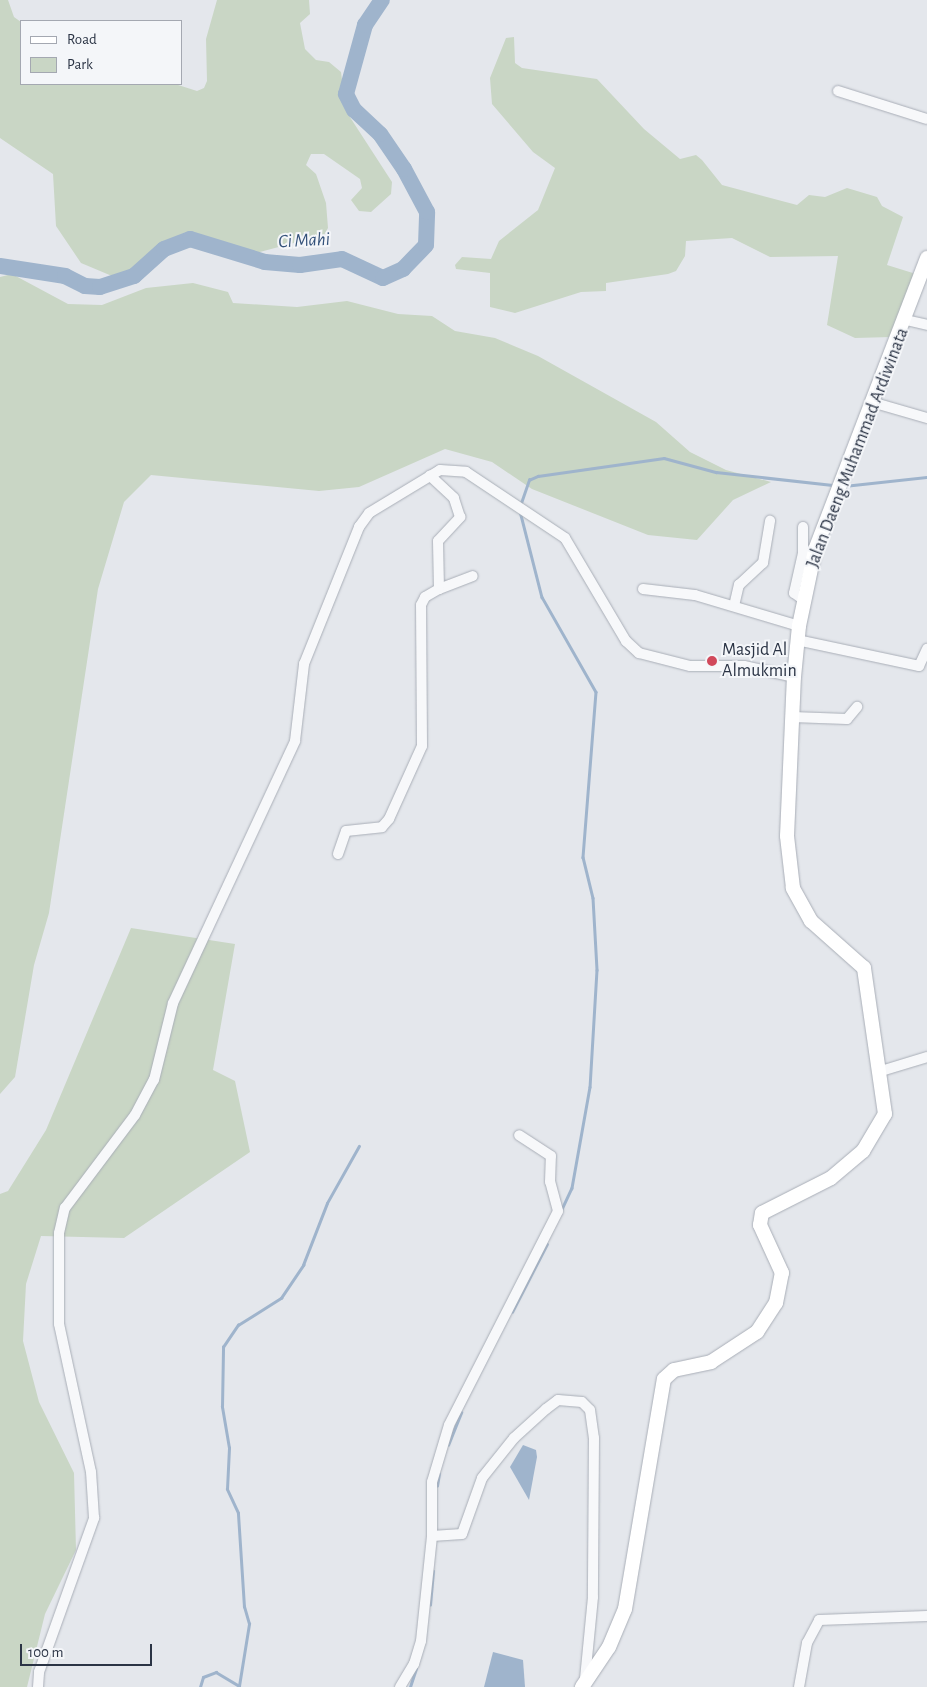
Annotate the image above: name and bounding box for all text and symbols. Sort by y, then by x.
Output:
legend [20,20,182,85]
text: Road [67,32,97,47]
text: Park [67,57,93,72]
water label: Ci Mahi [278,228,330,254]
street label: Jalan Daeng Muhammad Ardiwinata [802,325,914,571]
place label: Masjid Al Almukmin [722,640,797,682]
marker: Masjid Al Almukmin [706,655,718,667]
scale bar [22,1634,155,1666]
text: 100 m [28,1645,63,1660]

